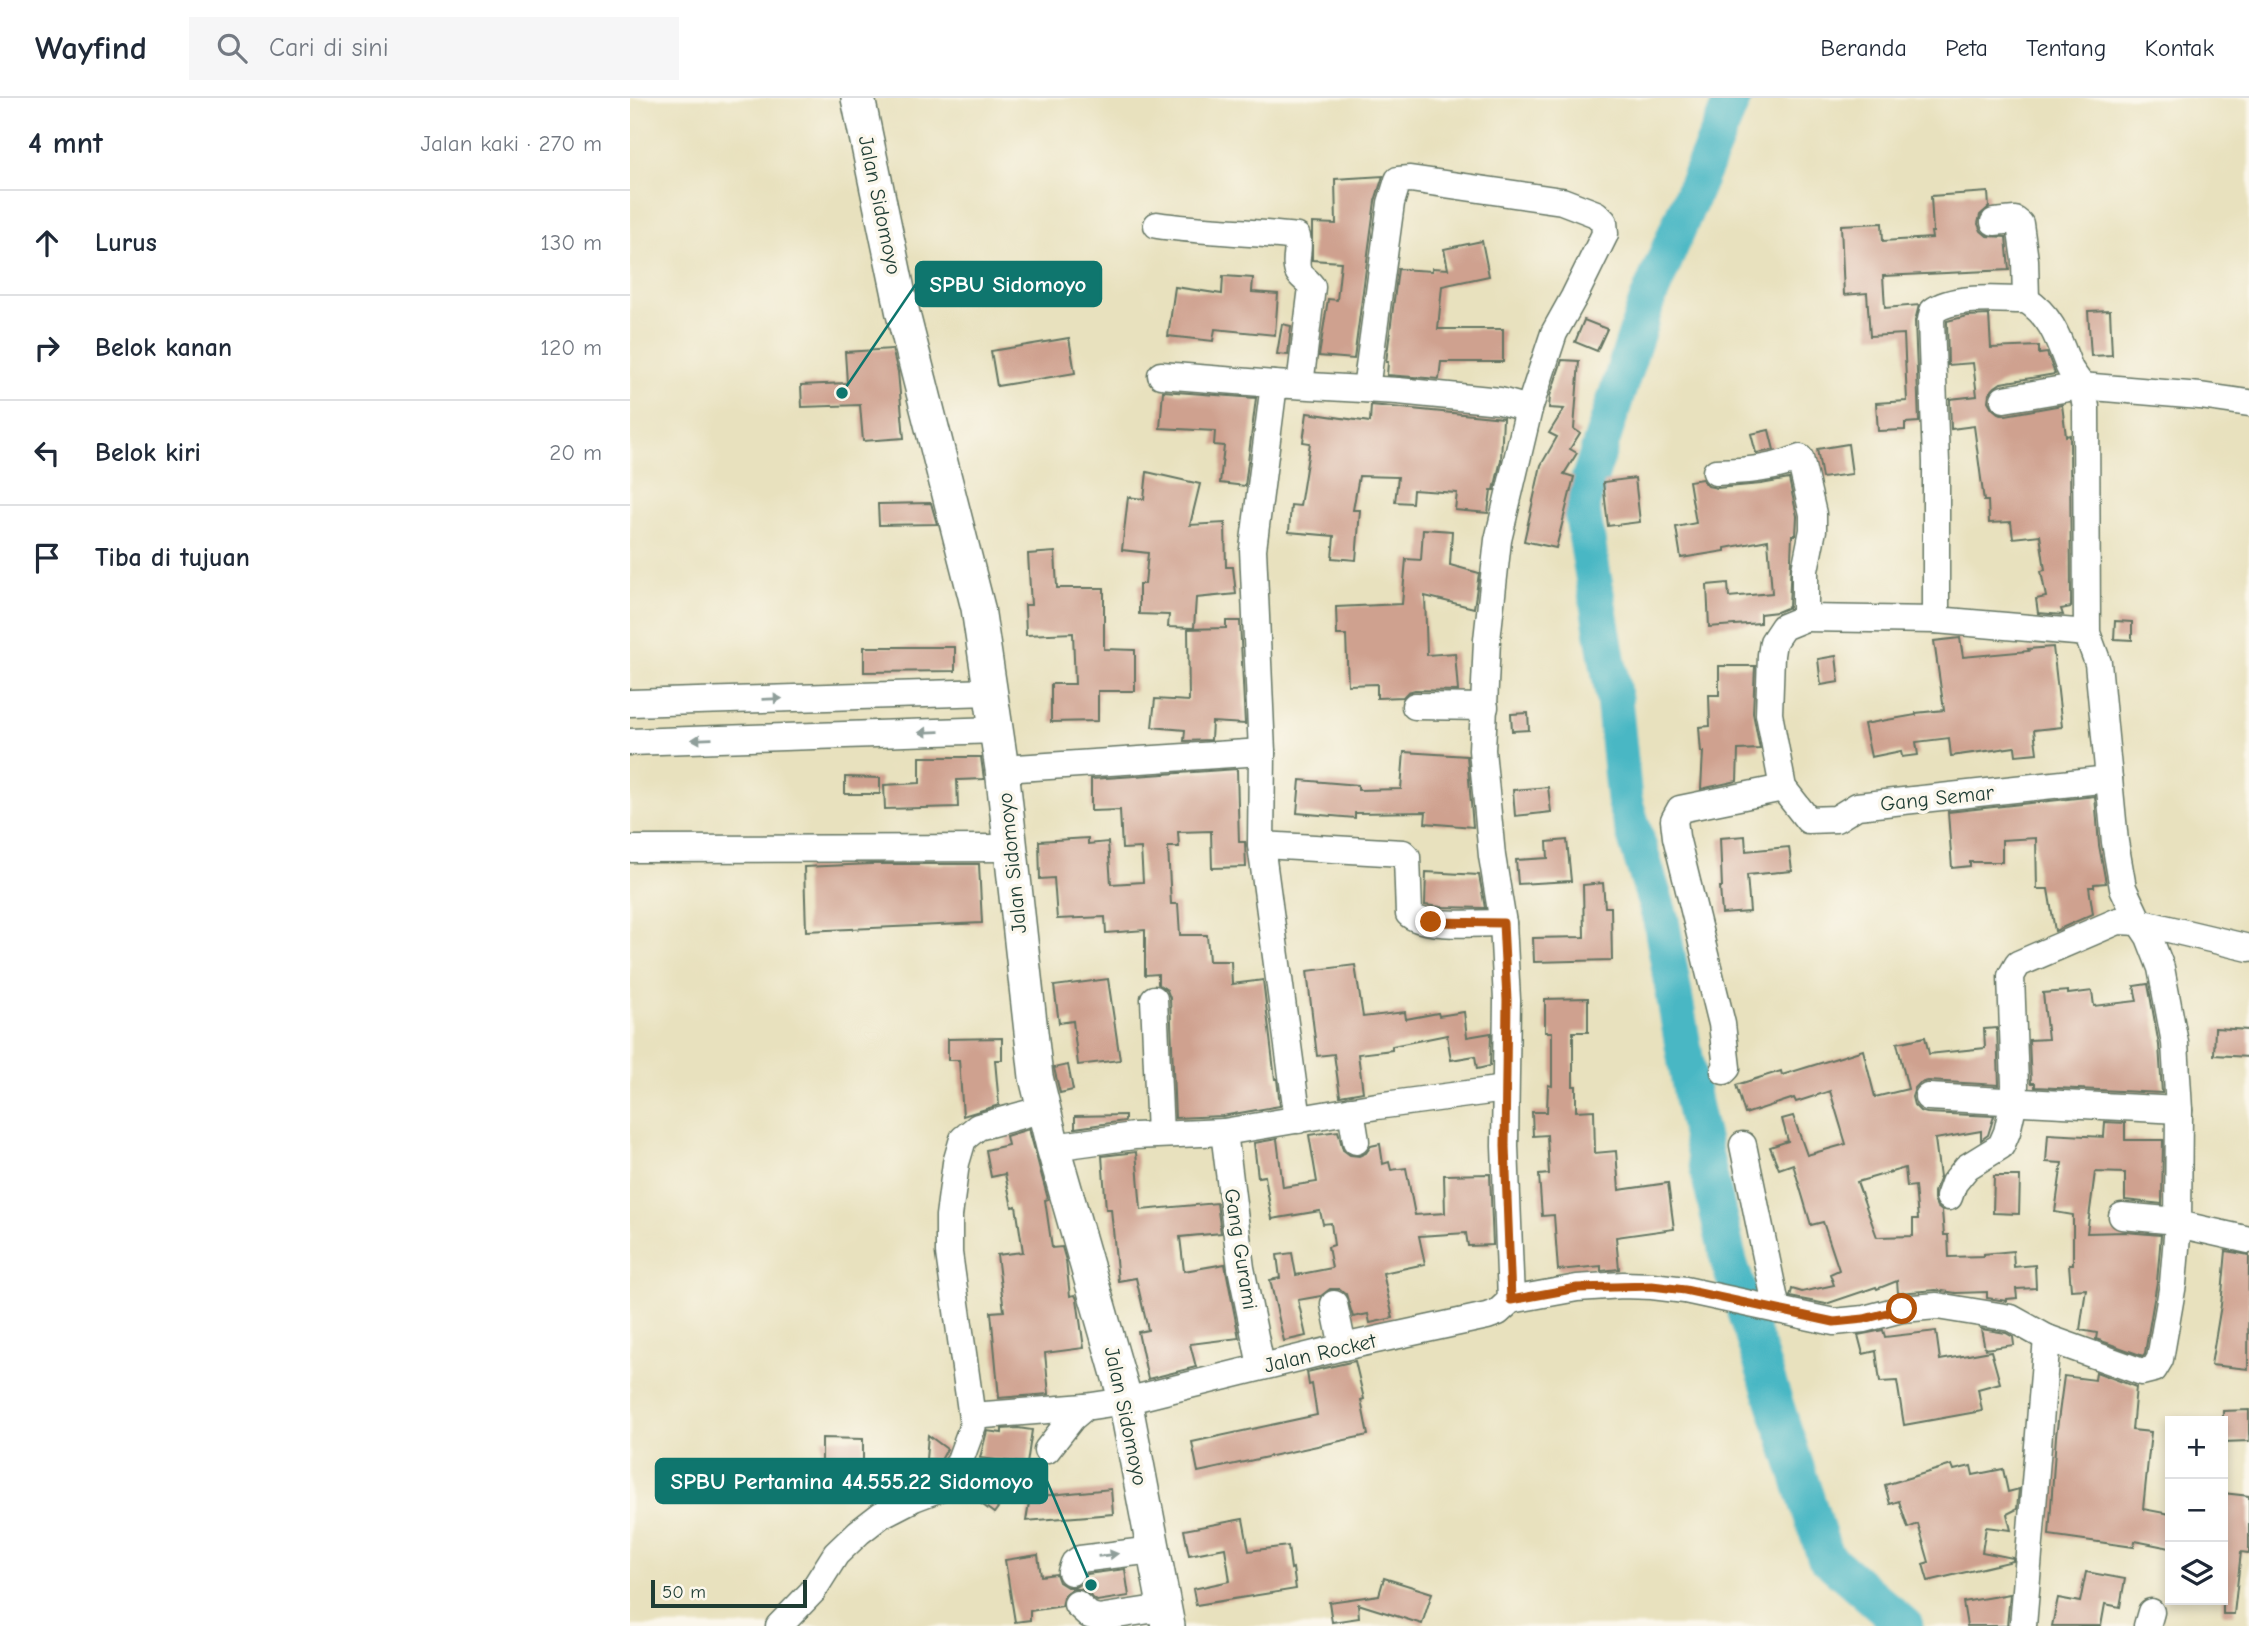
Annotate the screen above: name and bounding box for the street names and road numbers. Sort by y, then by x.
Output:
street label: Jalan Sidomoyo [854,133,906,277]
street label: Gang Semar [1879,780,1996,816]
street label: Jalan Sidomoyo [993,791,1031,935]
street label: Gang Gurami [1220,1187,1262,1311]
street label: Jalan Rocket [1262,1328,1379,1378]
street label: Jalan Sidomoyo [1100,1344,1152,1488]

